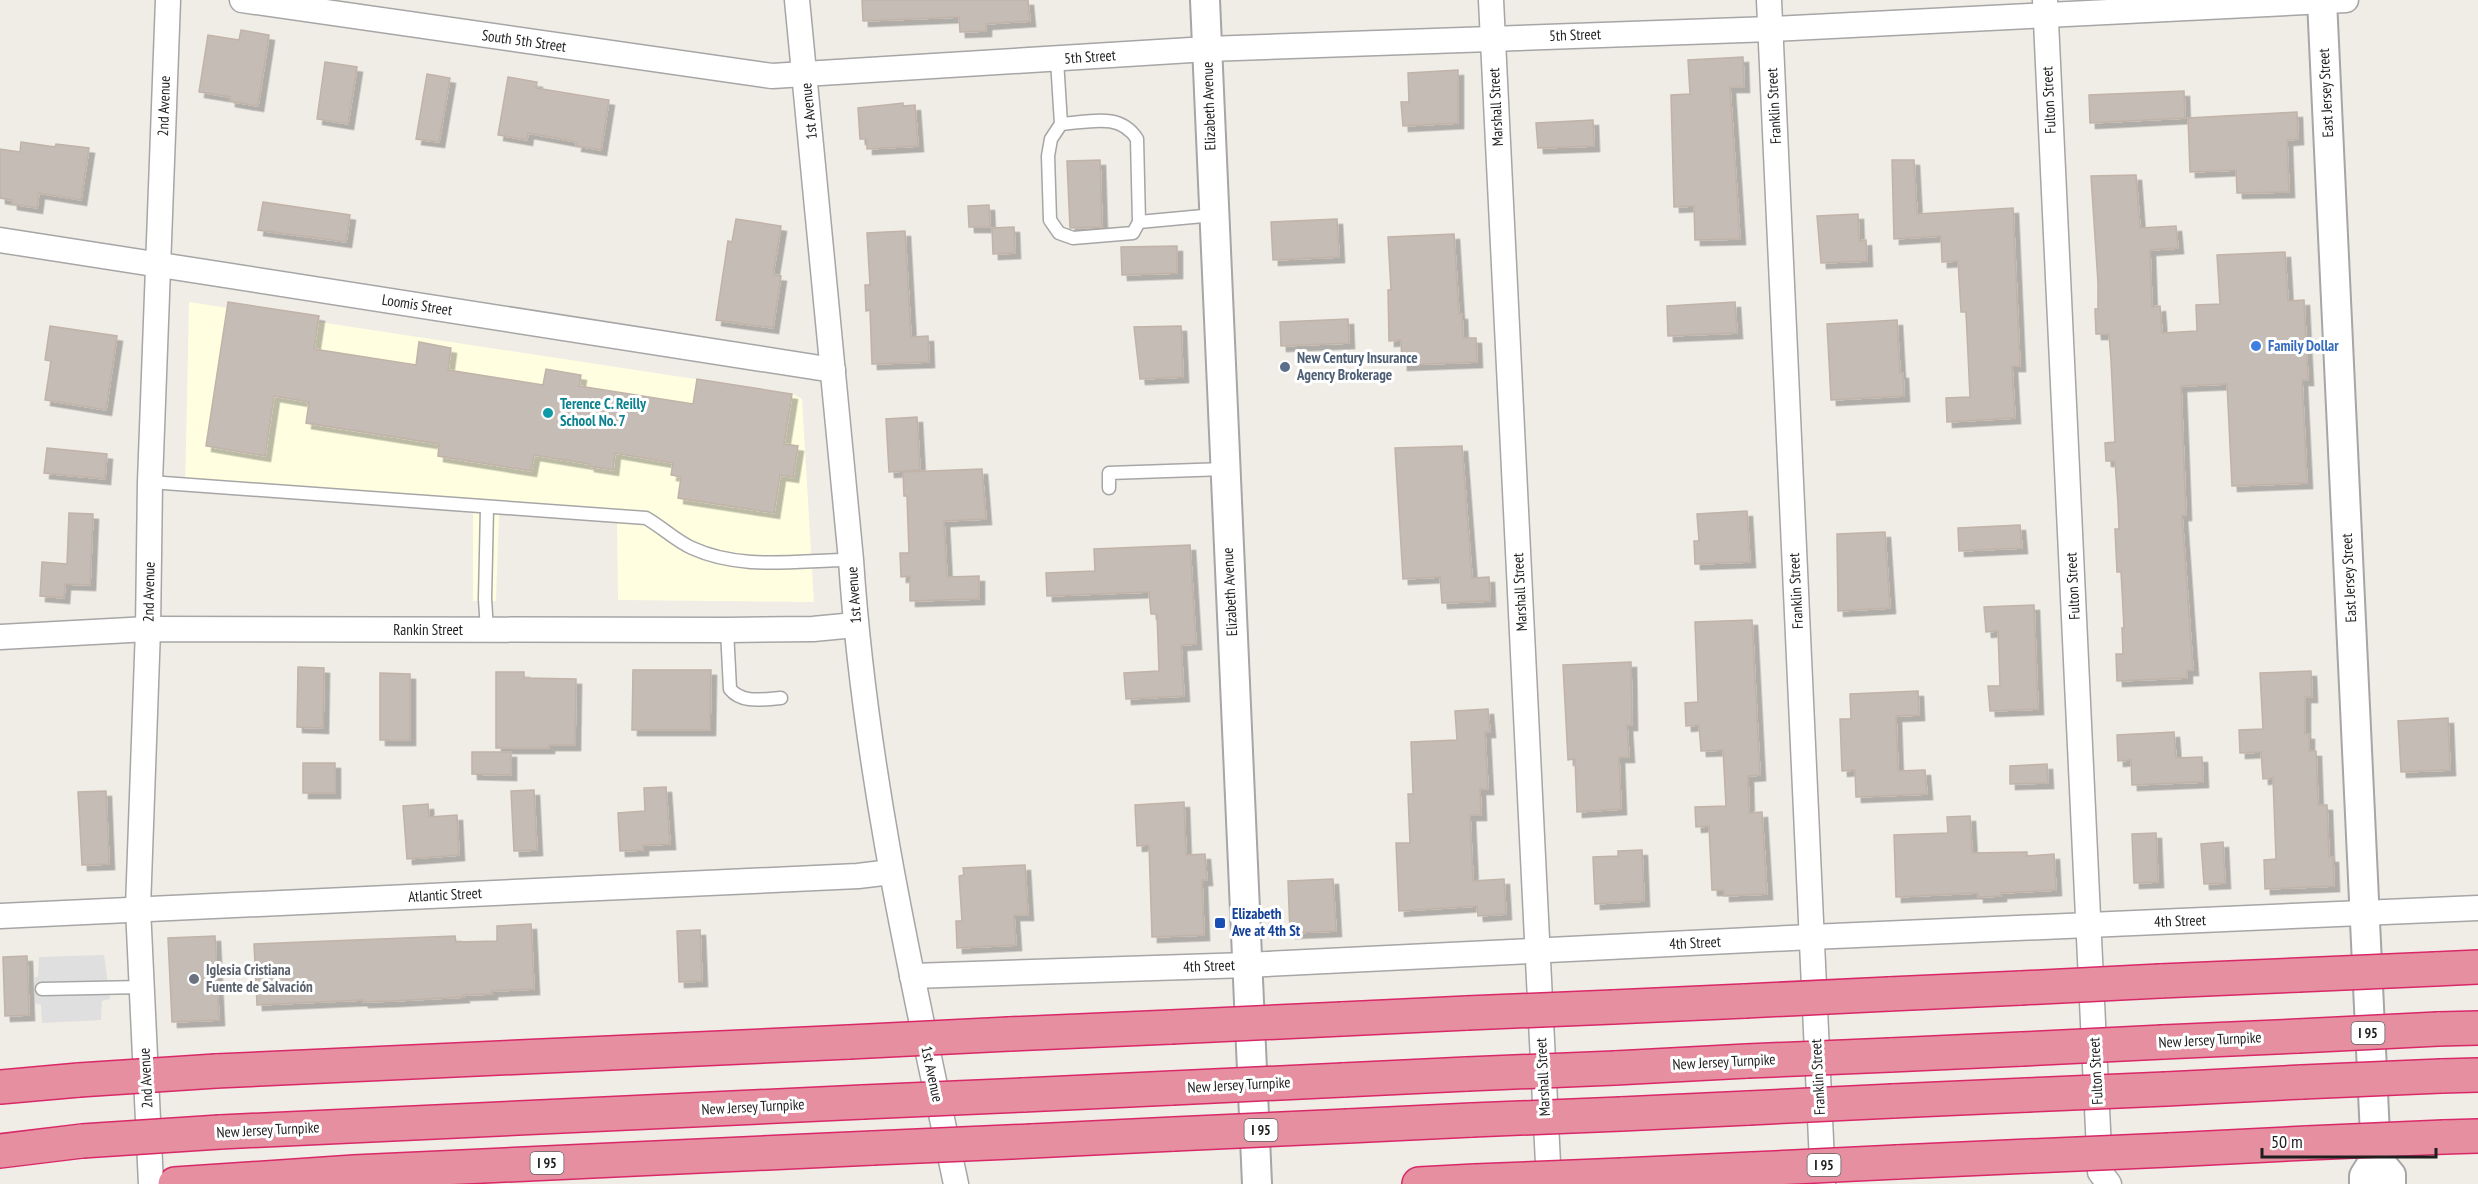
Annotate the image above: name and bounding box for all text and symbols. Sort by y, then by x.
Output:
street label: 5th Street [1549,24,1601,45]
street label: South 5th Street [481,25,567,56]
street label: 5th Street [1064,45,1116,68]
street label: East Jersey Street [2314,48,2337,138]
street label: Elizabeth Avenue [1197,61,1220,151]
street label: Fulton Street [2037,66,2060,134]
street label: Marshall Street [1484,67,1507,147]
street label: Franklin Street [1762,67,1785,145]
street label: 2nd Avenue [153,75,174,137]
street label: 1st Avenue [796,82,821,140]
street label: Loomis Street [381,290,454,319]
place label: Family Dollar [2268,336,2339,355]
marker: Family Dollar [2249,339,2263,353]
place label: New Century Insurance Agency Brokerage [1296,348,1418,384]
marker: New Century Insurance Agency Brokerage [1278,360,1292,374]
place label: Terence C. Reilly School No. 7 [560,394,647,430]
marker: Terence C. Reilly School No. 7 [541,406,555,420]
street label: East Jersey Street [2337,533,2360,623]
street label: Elizabeth Avenue [1218,547,1241,637]
street label: Marshall Street [1508,552,1531,632]
street label: Franklin Street [1784,552,1807,630]
street label: Fulton Street [2061,552,2084,620]
street label: 2nd Avenue [138,562,159,622]
street label: 1st Avenue [842,566,865,624]
street label: Rankin Street [393,620,463,639]
street label: Atlantic Street [408,883,482,906]
place label: Elizabeth Ave at 4th St [1231,904,1301,940]
street label: 4th Street [2154,910,2206,931]
marker: Elizabeth Ave at 4th St [1213,916,1227,930]
street label: 4th Street [1669,932,1721,953]
street label: 4th Street [1183,955,1235,976]
place label: Iglesia Cristiana Fuente de Salvación [206,960,313,996]
marker: Iglesia Cristiana Fuente de Salvación [187,972,201,986]
road number: I 95 [2352,1022,2384,1044]
street label: New Jersey Turnpike [2158,1027,2262,1052]
street label: Marshall Street [1531,1037,1554,1117]
street label: Fulton Street [2084,1037,2107,1105]
street label: Franklin Street [1806,1038,1829,1116]
street label: 1st Avenue [917,1044,948,1104]
street label: 2nd Avenue [134,1047,157,1109]
street label: New Jersey Turnpike [1672,1049,1776,1074]
street label: New Jersey Turnpike [1187,1072,1291,1097]
street label: New Jersey Turnpike [701,1094,805,1119]
street label: New Jersey Turnpike [216,1117,320,1142]
road number: I 95 [1244,1119,1278,1141]
scale bar [2262,1121,2436,1159]
text: 50 m [2271,1130,2303,1153]
road number: I 95 [530,1152,564,1174]
road number: I 95 [1808,1154,1840,1176]

